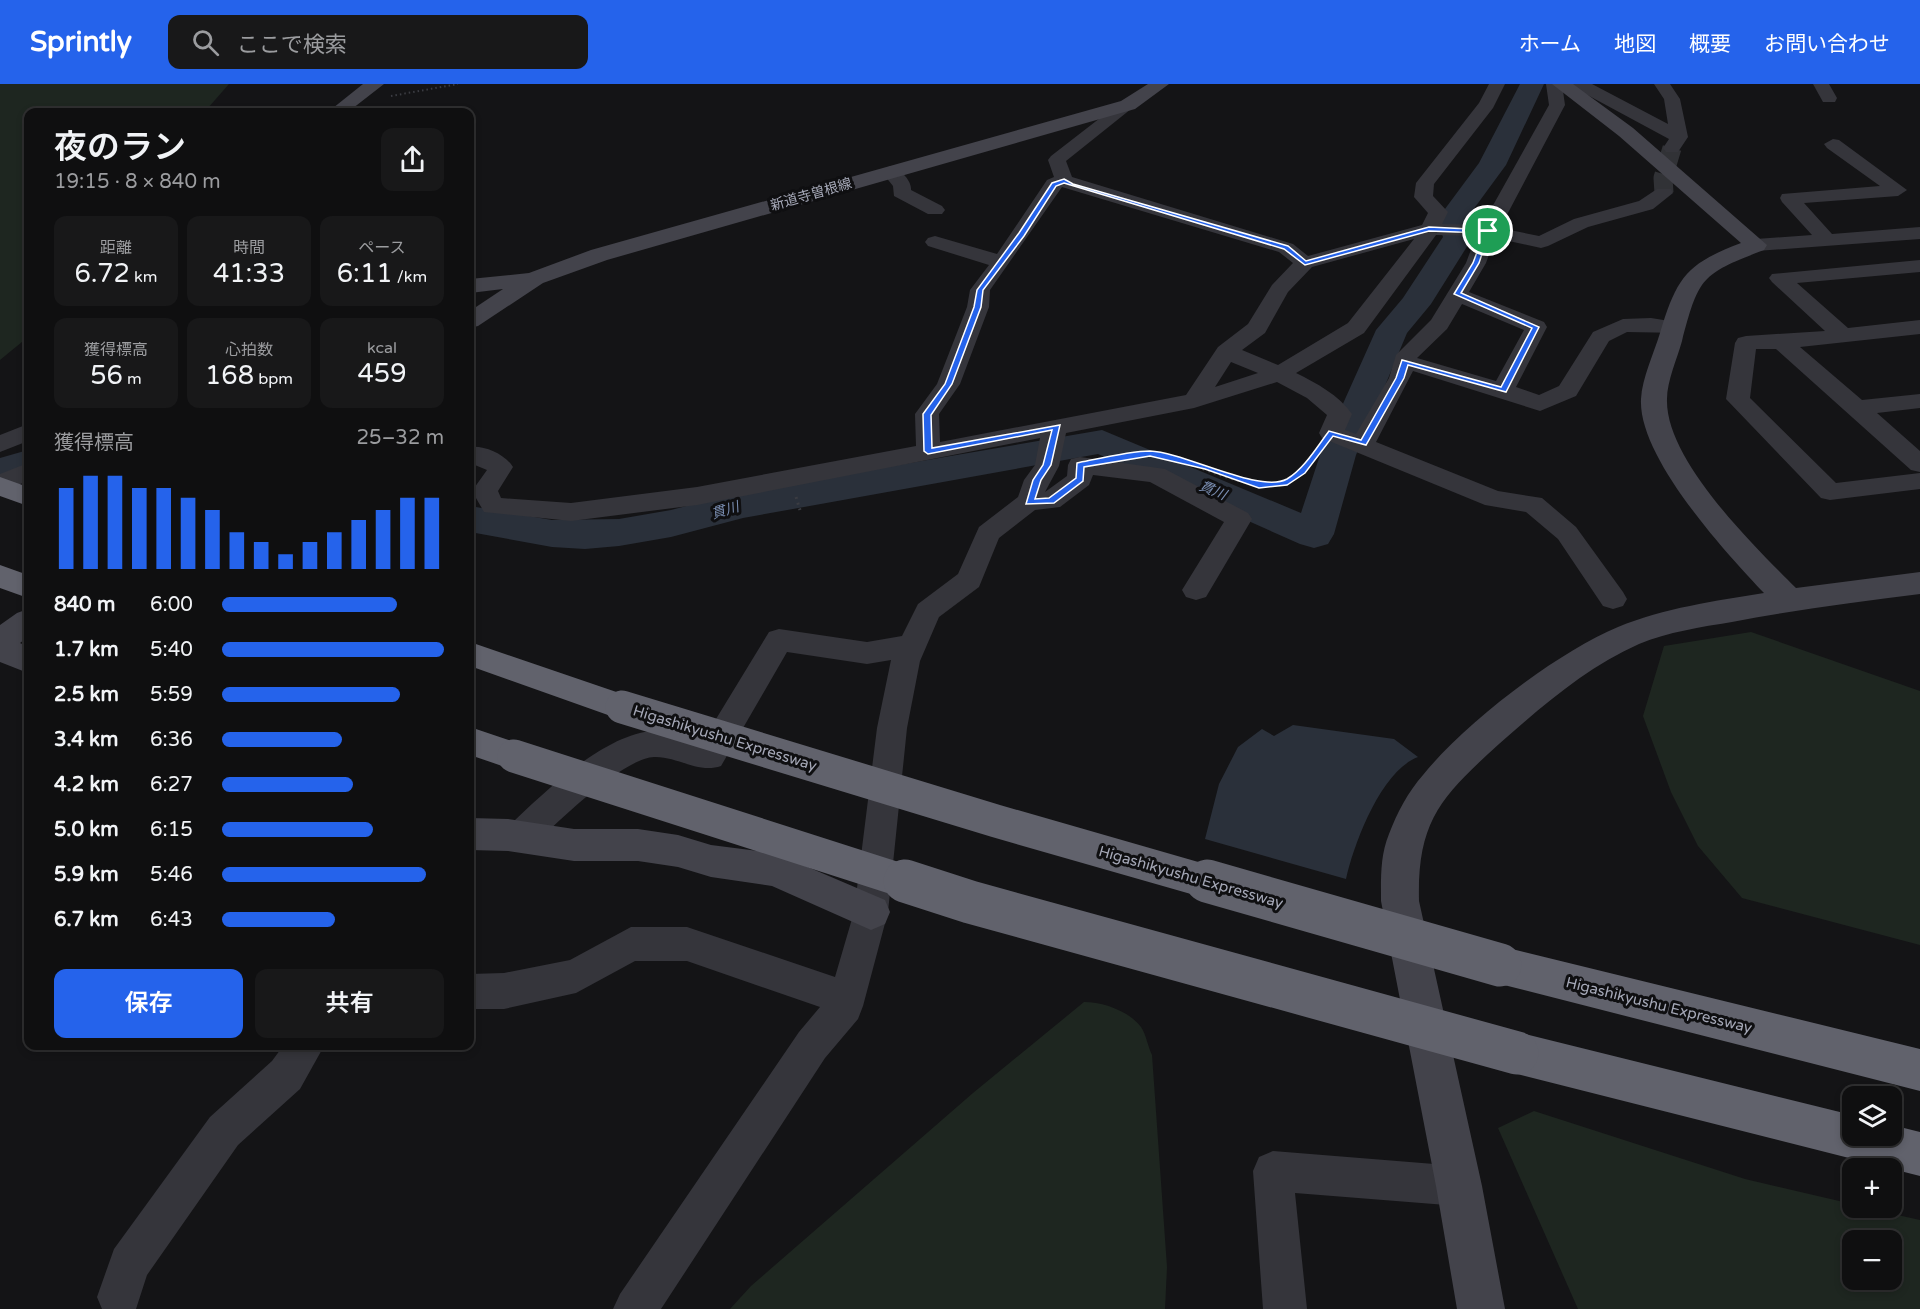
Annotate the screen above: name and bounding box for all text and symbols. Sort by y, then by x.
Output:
search box [168,15,588,69]
text: Sprintly [30,25,132,59]
icon: search [189,26,222,59]
text: ここで検索 [237,32,347,58]
text: ホーム [1519,32,1581,57]
text: 地図 [1614,32,1656,57]
text: 概要 [1689,32,1731,57]
text: お問い合わせ [1764,32,1890,57]
text: 夜のラン [54,128,186,167]
button: share [381,128,444,191]
text: 19:15 · 8 × 840 m [54,170,221,194]
street label: 新道寺曽根線 [768,175,854,214]
pin [1462,205,1513,256]
icon: arrive [1471,214,1504,247]
text: 距離 [100,238,132,258]
text: 時間 [233,238,265,258]
text: ペース [358,238,406,258]
text: 6.72 [74,258,130,289]
text: 41:33 [213,258,285,289]
text: 6:11 [337,258,393,289]
text: km [130,267,158,287]
text: /km [393,267,427,287]
text: kcal [367,338,397,358]
text: 獲得標高 [84,340,148,360]
text: 心拍数 [225,340,273,360]
text: 459 [358,358,406,389]
text: 56 [90,360,123,391]
text: 168 [205,360,254,391]
text: m [123,369,142,389]
text: bpm [254,369,293,389]
text: 25–32 m [357,426,444,450]
text: 獲得標高 [54,431,134,455]
water label: 貫川 [1197,477,1231,505]
water label: 貫川 [709,498,743,523]
text: 840 m [54,593,115,617]
text: 6:00 [150,593,193,617]
text: 1.7 km [54,638,119,662]
text: 5:40 [150,638,193,662]
text: 2.5 km [54,683,119,707]
text: 5:59 [150,683,193,707]
street label: Higashikyushu Expressway [631,701,819,775]
text: 3.4 km [54,728,118,752]
text: 6:36 [150,728,193,752]
text: 4.2 km [54,773,119,797]
text: 6:27 [150,773,193,797]
text: 5.0 km [54,818,119,842]
text: 6:15 [150,818,193,842]
street label: Higashikyushu Expressway [1097,842,1285,912]
text: 5.9 km [54,863,119,887]
text: 5:46 [150,863,193,887]
text: 6.7 km [54,908,119,932]
text: 6:43 [150,908,193,932]
button: 保存 [54,969,243,1038]
button: 共有 [255,969,444,1038]
street label: Higashikyushu Expressway [1564,973,1754,1037]
map controls [1842,1086,1902,1290]
button: layers [1842,1086,1902,1146]
button: + [1842,1158,1902,1218]
button: − [1842,1230,1902,1290]

